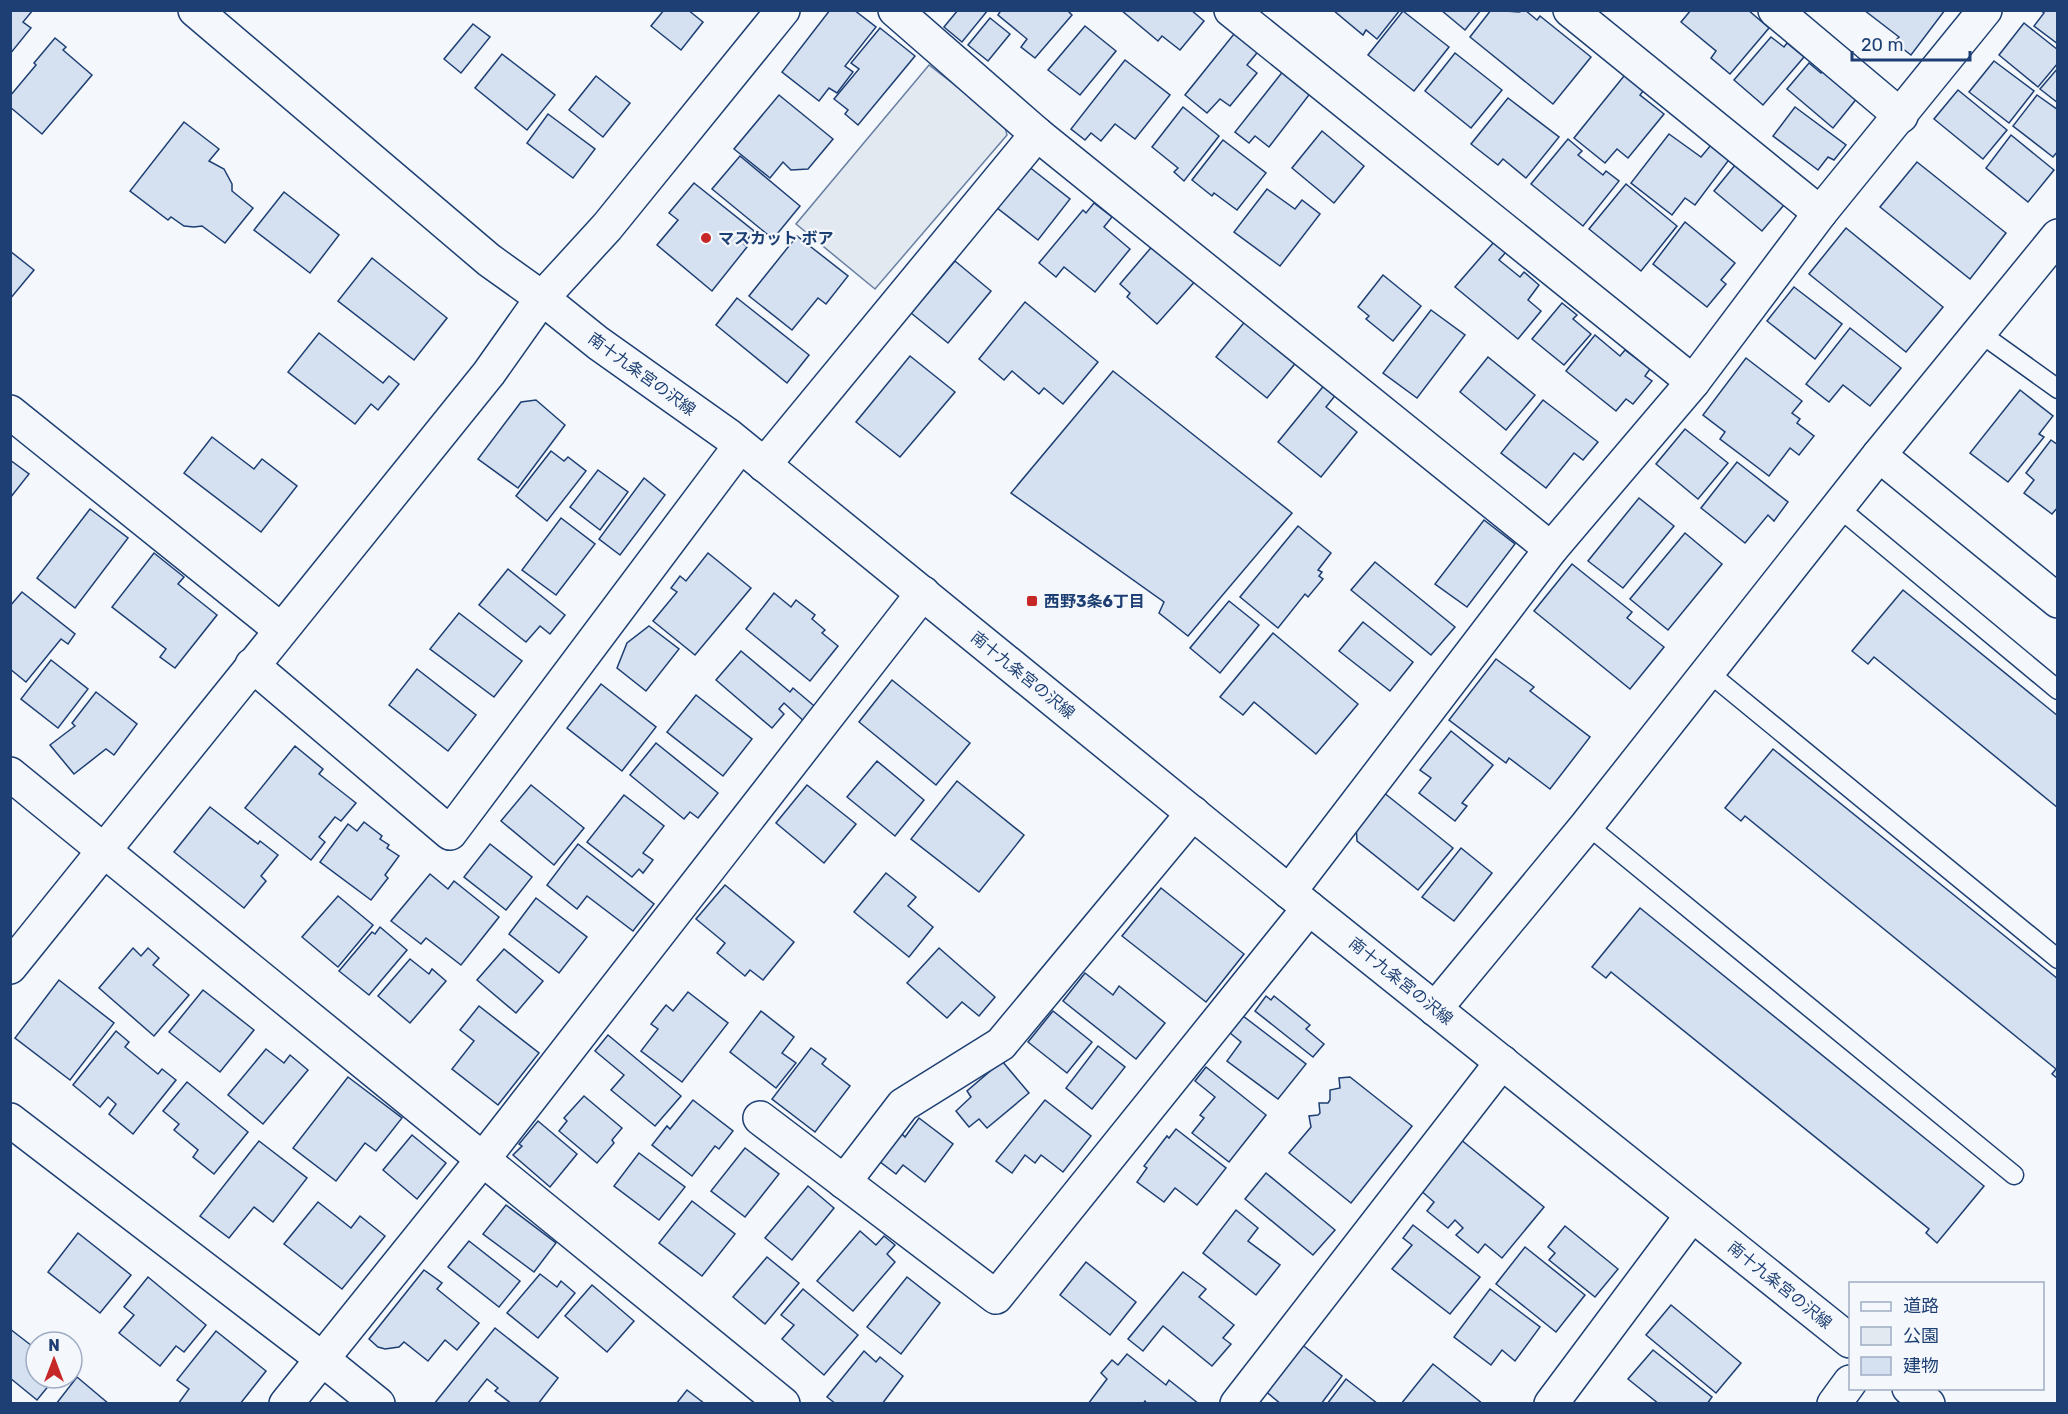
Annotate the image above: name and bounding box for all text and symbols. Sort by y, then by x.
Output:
scale bar [1852,24,1970,62]
text: 20 m [1861,34,1903,56]
place label: マスカット ボア [718,229,833,248]
marker: マスカット ボア [699,231,713,245]
street label: 南十九条宮の沢線 [585,329,699,419]
place label: 西野3条6丁目 [1044,592,1145,611]
marker: 西野3条6丁目 [1025,594,1039,608]
street label: 南十九条宮の沢線 [967,627,1079,723]
street label: 南十九条宮の沢線 [1345,933,1457,1029]
street label: 南十九条宮の沢線 [1724,1237,1836,1333]
legend [1849,1282,2044,1390]
text: 道路 [1903,1295,1939,1317]
text: 公園 [1903,1325,1939,1347]
north arrow [24,1330,84,1390]
text: N [48,1336,60,1355]
text: 建物 [1903,1355,1939,1377]

